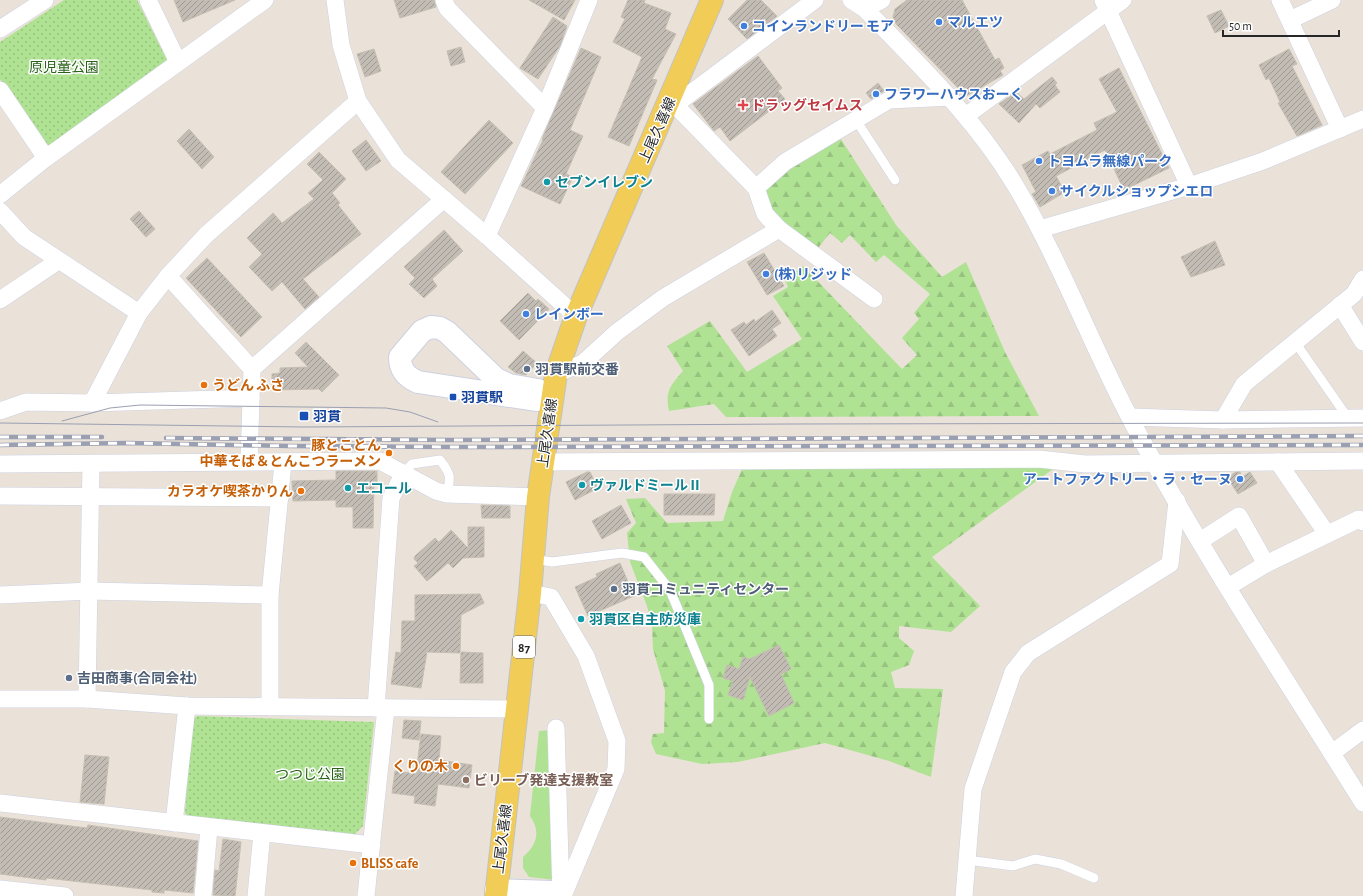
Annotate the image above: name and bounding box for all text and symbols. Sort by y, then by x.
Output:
scale bar [1223,12,1339,38]
place label: マルエツ [947,16,1003,30]
marker: マルエツ [934,17,944,27]
place label: コインランドリー モア [752,19,894,34]
text: 50 m [1229,20,1252,32]
marker: コインランドリー モア [739,21,749,31]
park label: 原児童公園 [29,60,99,75]
place label: フラワーハウスおーく [884,87,1024,102]
marker: フラワーハウスおーく [871,89,881,99]
street label: 上尾久喜線 [636,95,679,165]
place label: ドラッグセイムス [751,97,863,113]
marker: ドラッグセイムス [738,100,748,110]
place label: トヨムラ無線パーク [1047,154,1172,169]
marker: トヨムラ無線パーク [1034,156,1044,166]
place label: セブンイレブン [555,174,653,190]
marker: セブンイレブン [542,177,552,187]
place label: サイクルショップシエロ [1060,184,1213,199]
marker: サイクルショップシエロ [1047,186,1057,196]
place label: (株)リジッド [774,267,852,282]
marker: (株)リジッド [761,269,771,279]
place label: レインボー [534,307,604,322]
marker: レインボー [521,309,531,319]
place label: 羽貫駅前交番 [535,361,619,377]
marker: 羽貫駅前交番 [522,364,532,374]
place label: うどん ふさ [212,378,284,393]
marker: うどん ふさ [199,380,209,390]
place label: 羽貫駅 [461,391,503,405]
marker: 羽貫駅 [448,392,458,402]
street label: 上尾久喜線 [535,397,560,469]
marker: 羽貫 [298,410,310,422]
place label: 羽貫 [313,410,341,424]
place label: 豚とことん 中華そば＆とんこつラーメン [200,438,381,469]
marker: 豚とことん 中華そば＆とんこつラーメン [384,448,394,458]
place label: アートファクトリー・ラ・セーヌ [1023,472,1232,487]
marker: アートファクトリー・ラ・セーヌ [1235,474,1245,484]
place label: ヴァルドミールⅡ [590,478,702,493]
marker: ヴァルドミールⅡ [577,480,587,490]
place label: エコール [356,482,412,496]
marker: エコール [343,483,353,493]
place label: カラオケ喫茶かりん [167,484,293,499]
marker: カラオケ喫茶かりん [296,486,306,496]
place label: 羽貫コミュニティセンター [622,582,789,597]
marker: 羽貫コミュニティセンター [609,584,619,594]
place label: 羽貫区自主防災庫 [589,612,701,627]
marker: 羽貫区自主防災庫 [576,614,586,624]
road number: 87 [513,636,535,658]
place label: 吉田商事(合同会社) [77,670,197,686]
marker: 吉田商事(合同会社) [64,673,74,683]
place label: くりの木 [392,759,448,774]
marker: くりの木 [451,761,461,771]
park label: つつじ公園 [275,767,345,782]
place label: ビリーブ発達支援教室 [474,772,613,788]
marker: ビリーブ発達支援教室 [461,775,471,785]
street label: 上尾久喜線 [491,803,514,875]
place label: BLISS cafe [361,857,419,871]
marker: BLISS cafe [348,858,358,868]

